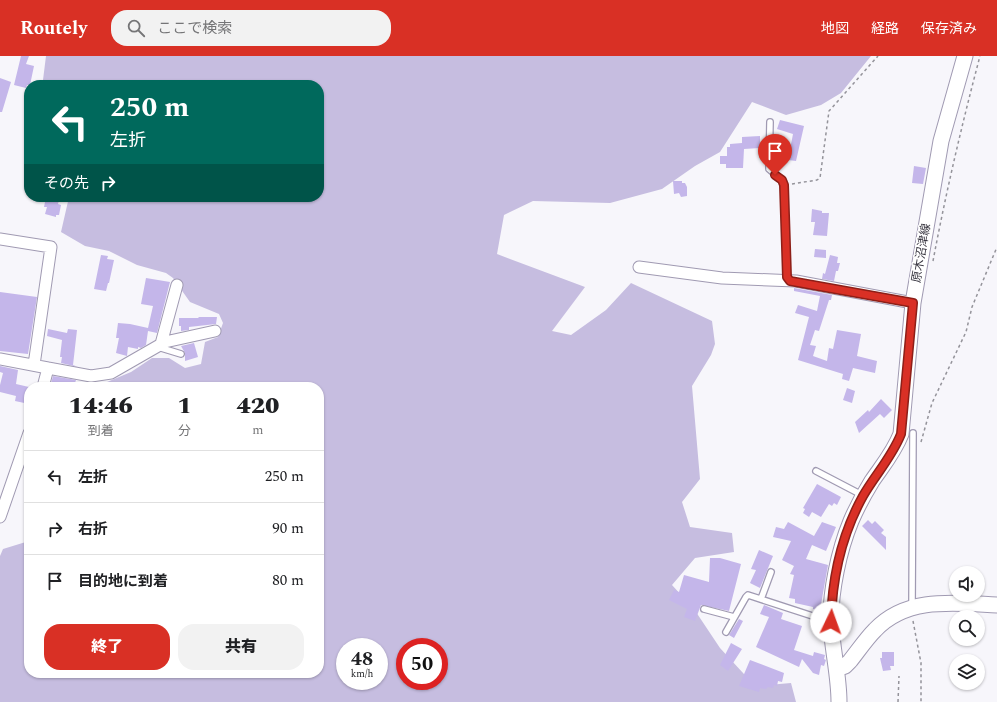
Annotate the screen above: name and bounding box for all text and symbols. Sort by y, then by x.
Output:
search box [111,10,391,46]
text: Routely [20,14,87,43]
icon: search [125,17,147,39]
text: ここで検索 [157,17,232,40]
text: 地図 [821,18,849,39]
text: 経路 [871,18,899,39]
text: 保存済み [921,18,977,39]
text: 250 m [110,86,189,129]
icon: left [44,96,96,148]
text: 左折 [110,127,146,154]
pin [758,134,792,175]
icon: arrive [764,140,786,162]
text: その先 [44,172,89,195]
icon: right [97,172,119,194]
street label: 原木沼津線 [907,222,936,284]
text: 14:46 [69,388,133,424]
text: 1 [177,388,192,424]
text: 420 [236,388,279,424]
text: m [252,420,263,440]
text: 到着 [88,421,114,441]
text: 分 [178,421,191,441]
text: 250 m [265,465,304,488]
icon: left [44,466,66,488]
text: 左折 [78,466,108,489]
text: 90 m [272,517,304,540]
icon: right [44,518,66,540]
text: 右折 [78,518,108,541]
map controls [949,566,985,690]
button: sound [949,566,985,602]
text: 80 m [272,569,304,592]
icon: arrive [44,570,66,592]
text: 目的地に到着 [78,570,168,593]
position arrow [810,601,852,643]
button: search [949,610,985,646]
button: 終了 [44,624,170,670]
button: 共有 [178,624,304,670]
speed limit sign: 50 [396,638,448,690]
text: 48 [351,644,373,674]
button: layers [949,654,985,690]
text: km/h [351,666,373,682]

